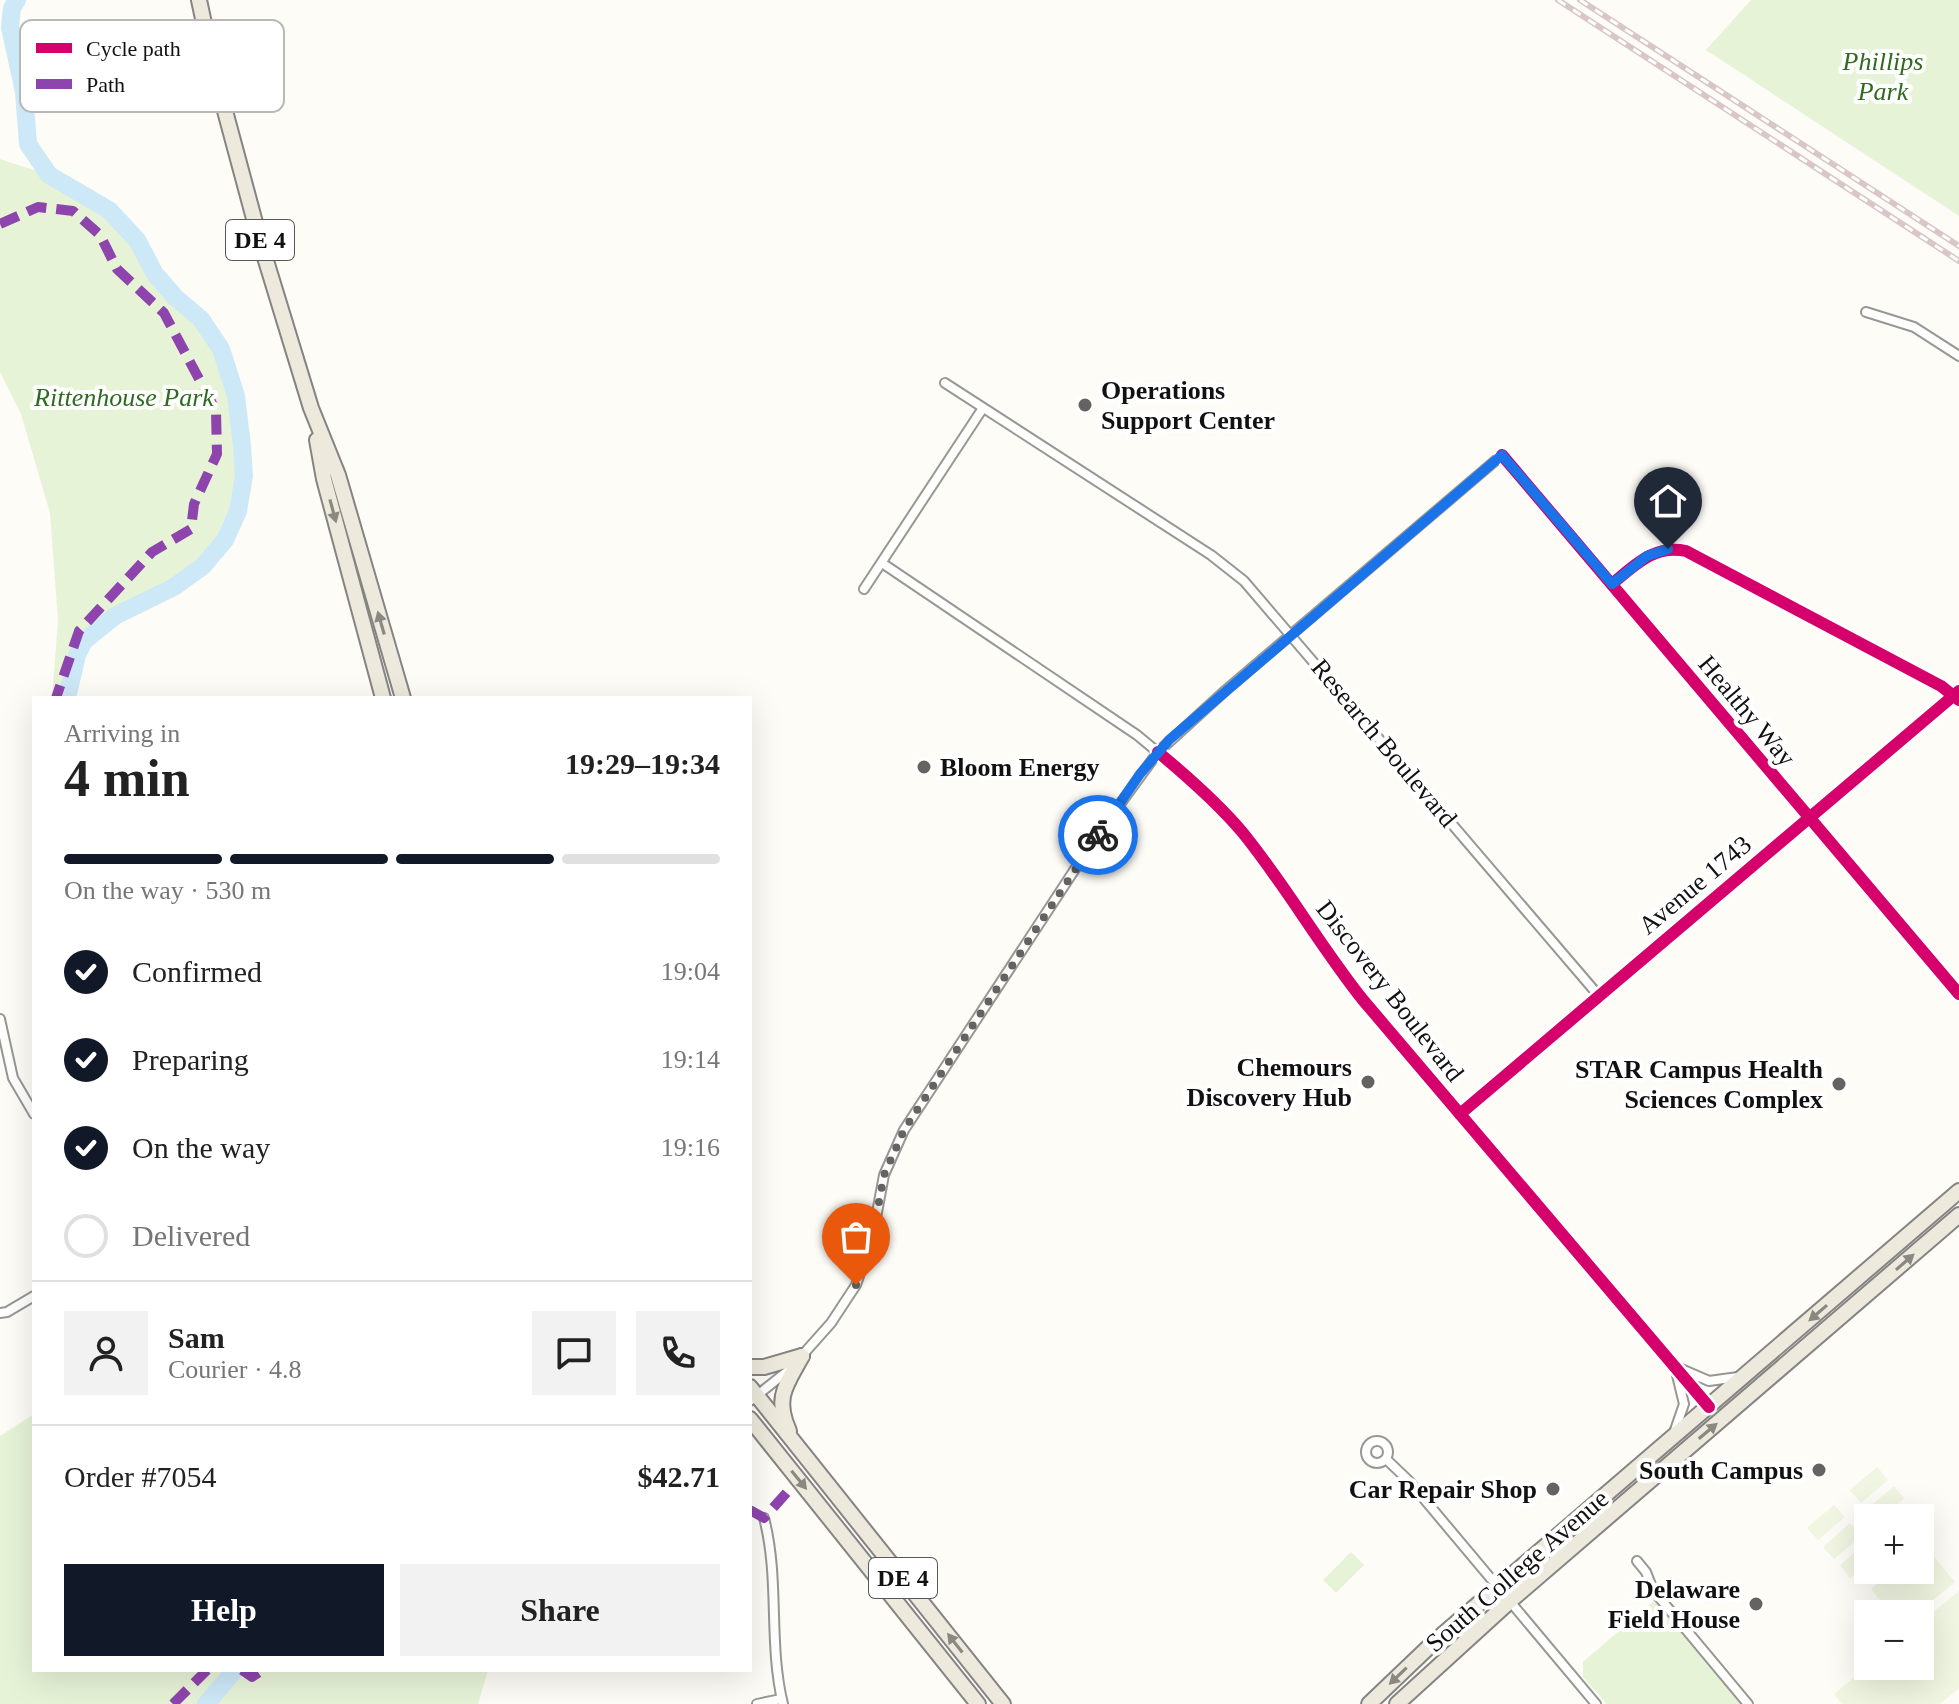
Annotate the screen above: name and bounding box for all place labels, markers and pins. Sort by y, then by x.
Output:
place label: Operations Support Center [1101,376,1275,435]
marker: Operations Support Center [1076,396,1094,414]
pin [1634,467,1702,549]
place label: Bloom Energy [940,753,1100,782]
marker: Bloom Energy [915,758,933,776]
place label: Chemours Discovery Hub [1187,1053,1352,1112]
place label: STAR Campus Health Sciences Complex [1575,1055,1824,1114]
marker: Chemours Discovery Hub [1359,1073,1377,1091]
marker: STAR Campus Health Sciences Complex [1830,1075,1848,1093]
pin [822,1203,890,1285]
place label: South Campus [1639,1456,1803,1485]
marker: South Campus [1810,1461,1828,1479]
place label: Car Repair Shop [1349,1475,1537,1504]
marker: Car Repair Shop [1544,1480,1562,1498]
place label: Delaware Field House [1608,1575,1740,1634]
marker: Delaware Field House [1747,1595,1765,1613]

